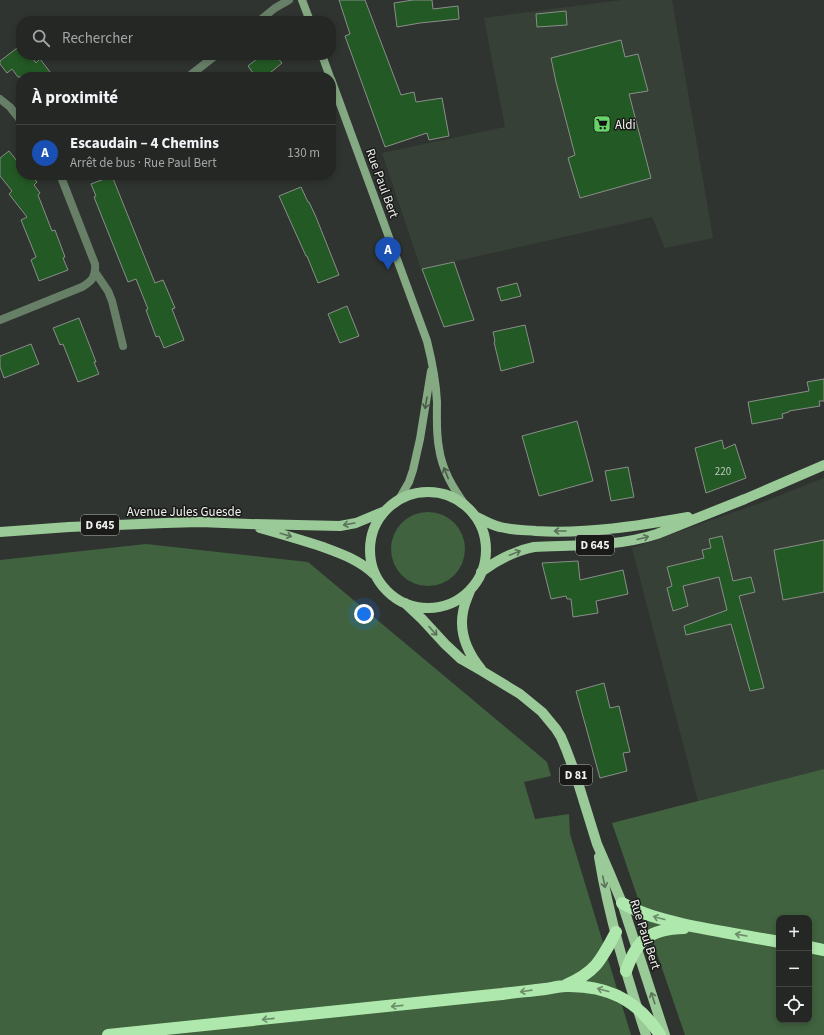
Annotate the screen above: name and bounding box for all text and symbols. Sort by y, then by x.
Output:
search box [16,16,336,60]
icon: search [30,27,52,49]
text: Rechercher [62,28,133,49]
text: À proximité [32,86,118,110]
supermarket icon: Aldi [592,114,612,134]
place label: Aldi [615,116,636,134]
text: Escaudain – 4 Chemins [70,133,219,154]
text: A [41,144,49,162]
text: 130 m [287,144,320,162]
street label: Rue Paul Bert [361,146,403,221]
text: Arrêt de bus · Rue Paul Bert [70,154,217,172]
pin: A [375,237,401,270]
one-way arrow [422,396,430,409]
house number: 220 [715,464,731,479]
one-way arrow [442,467,450,479]
street label: Avenue Jules Guesde [127,503,241,521]
road number: D 645 [81,515,119,535]
one-way arrow [342,521,355,529]
one-way arrow [554,527,567,535]
one-way arrow [280,532,293,539]
one-way arrow [636,534,649,541]
road number: D 645 [576,535,614,555]
one-way arrow [508,549,520,556]
your location [354,604,374,624]
one-way arrow [429,625,438,636]
road number: D 81 [560,765,592,785]
one-way arrow [600,875,608,888]
street label: Rue Paul Bert [625,897,665,972]
one-way arrow [653,914,666,921]
map controls [776,915,812,1023]
button: + [776,915,812,951]
one-way arrow [735,931,748,939]
button: − [776,951,812,987]
one-way arrow [597,986,610,994]
one-way arrow [520,987,533,995]
button: locate [776,987,812,1023]
one-way arrow [649,992,656,1005]
one-way arrow [391,1002,404,1009]
one-way arrow [262,1015,275,1023]

